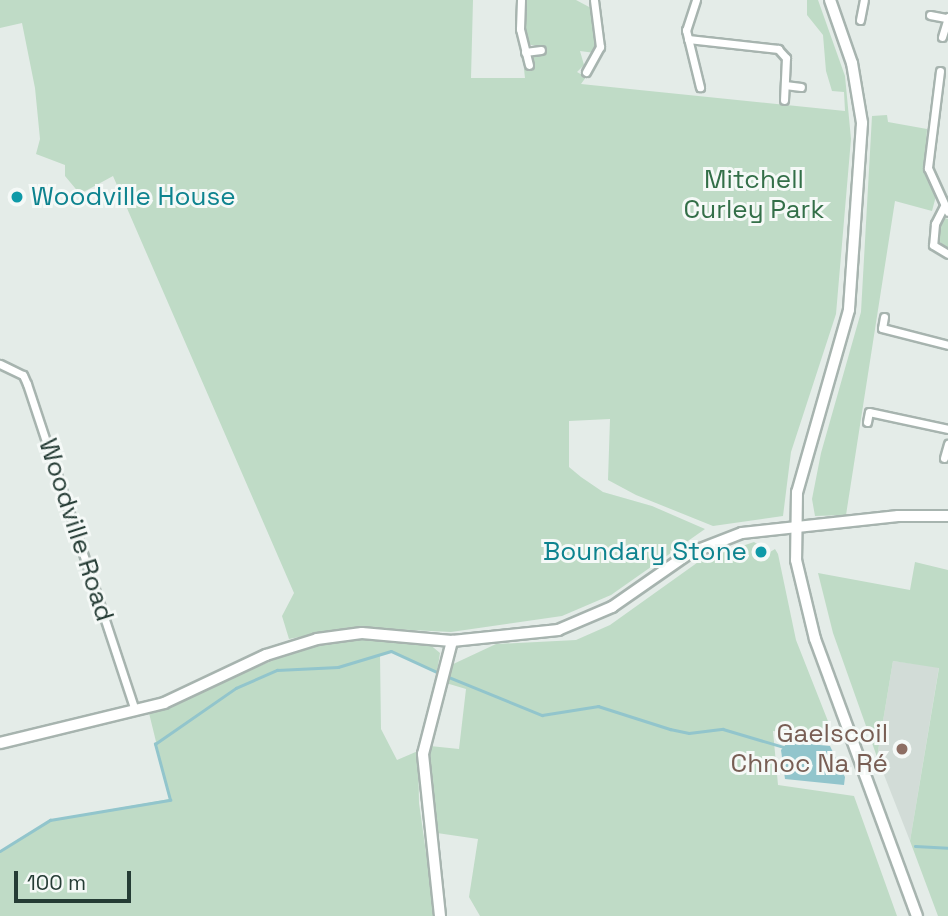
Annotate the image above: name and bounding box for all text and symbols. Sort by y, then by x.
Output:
park label: Mitchell Curley Park [684,164,824,226]
place label: Woodville House [31,181,236,213]
marker: Woodville House [9,189,25,205]
street label: Woodville Road [32,435,120,625]
place label: Boundary Stone [543,536,747,568]
marker: Boundary Stone [753,544,769,560]
place label: Gaelscoil Chnoc Na Ré [730,718,888,780]
marker: Gaelscoil Chnoc Na Ré [894,741,910,757]
scale bar [18,856,135,900]
text: 100 m [27,869,86,896]

